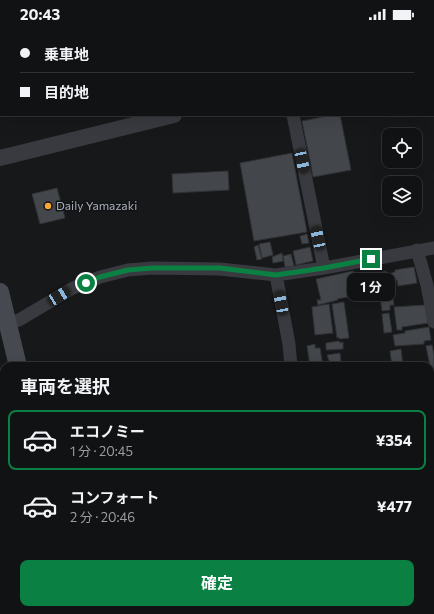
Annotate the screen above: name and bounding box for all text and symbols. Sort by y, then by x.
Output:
text: 20:43 [20,5,60,23]
text: 乗車地 [44,45,89,63]
text: 目的地 [44,83,89,101]
map controls [382,128,422,216]
button: locate [382,128,422,168]
car [294,148,310,174]
button: layers [382,176,422,216]
place label: Daily Yamazaki [56,198,137,212]
marker: Daily Yamazaki [43,201,53,211]
car [310,225,326,251]
route end [362,250,380,268]
callout: 1 分 [347,273,395,301]
route start [77,274,95,292]
text: 1 分 [360,279,382,295]
car [46,285,72,307]
car [273,290,289,316]
text: 車両を選択 [20,375,110,397]
icon: car [22,422,58,458]
text: エコノミー [70,422,145,440]
text: ¥354 [376,431,412,449]
text: 1 分 · 20:45 [70,443,133,459]
icon: car [22,488,58,524]
text: コンフォート [70,488,160,506]
text: ¥477 [377,497,412,515]
text: 2 分 · 20:46 [70,509,135,525]
button: 確定 [20,560,414,606]

